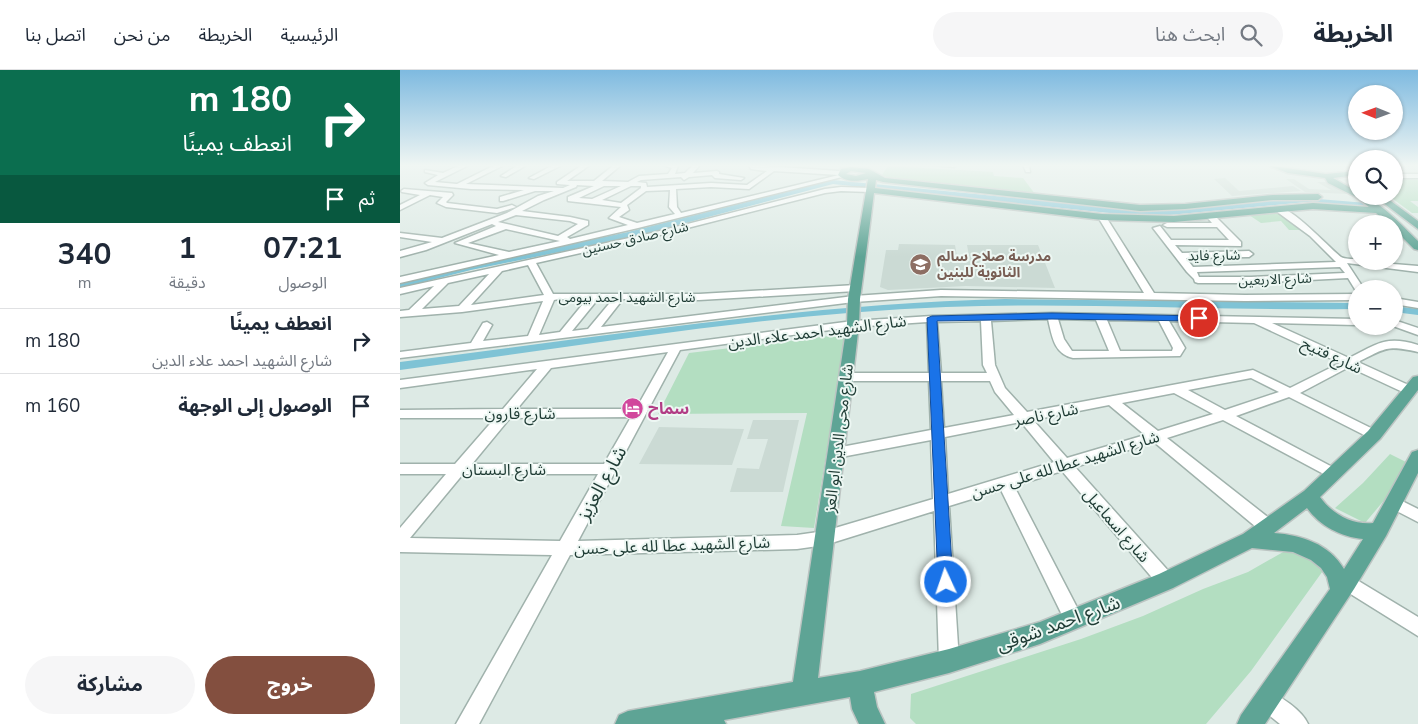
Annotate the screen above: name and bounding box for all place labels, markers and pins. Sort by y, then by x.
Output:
place label: مدرسة صلاح سالم الثانوية للبنين [937,247,1051,282]
school or university icon: مدرسة صلاح سالم الثانوية للبنين [909,252,933,276]
pin [1178,297,1220,339]
hotel icon: سماح [620,396,644,420]
place label: سماح [648,398,689,420]

